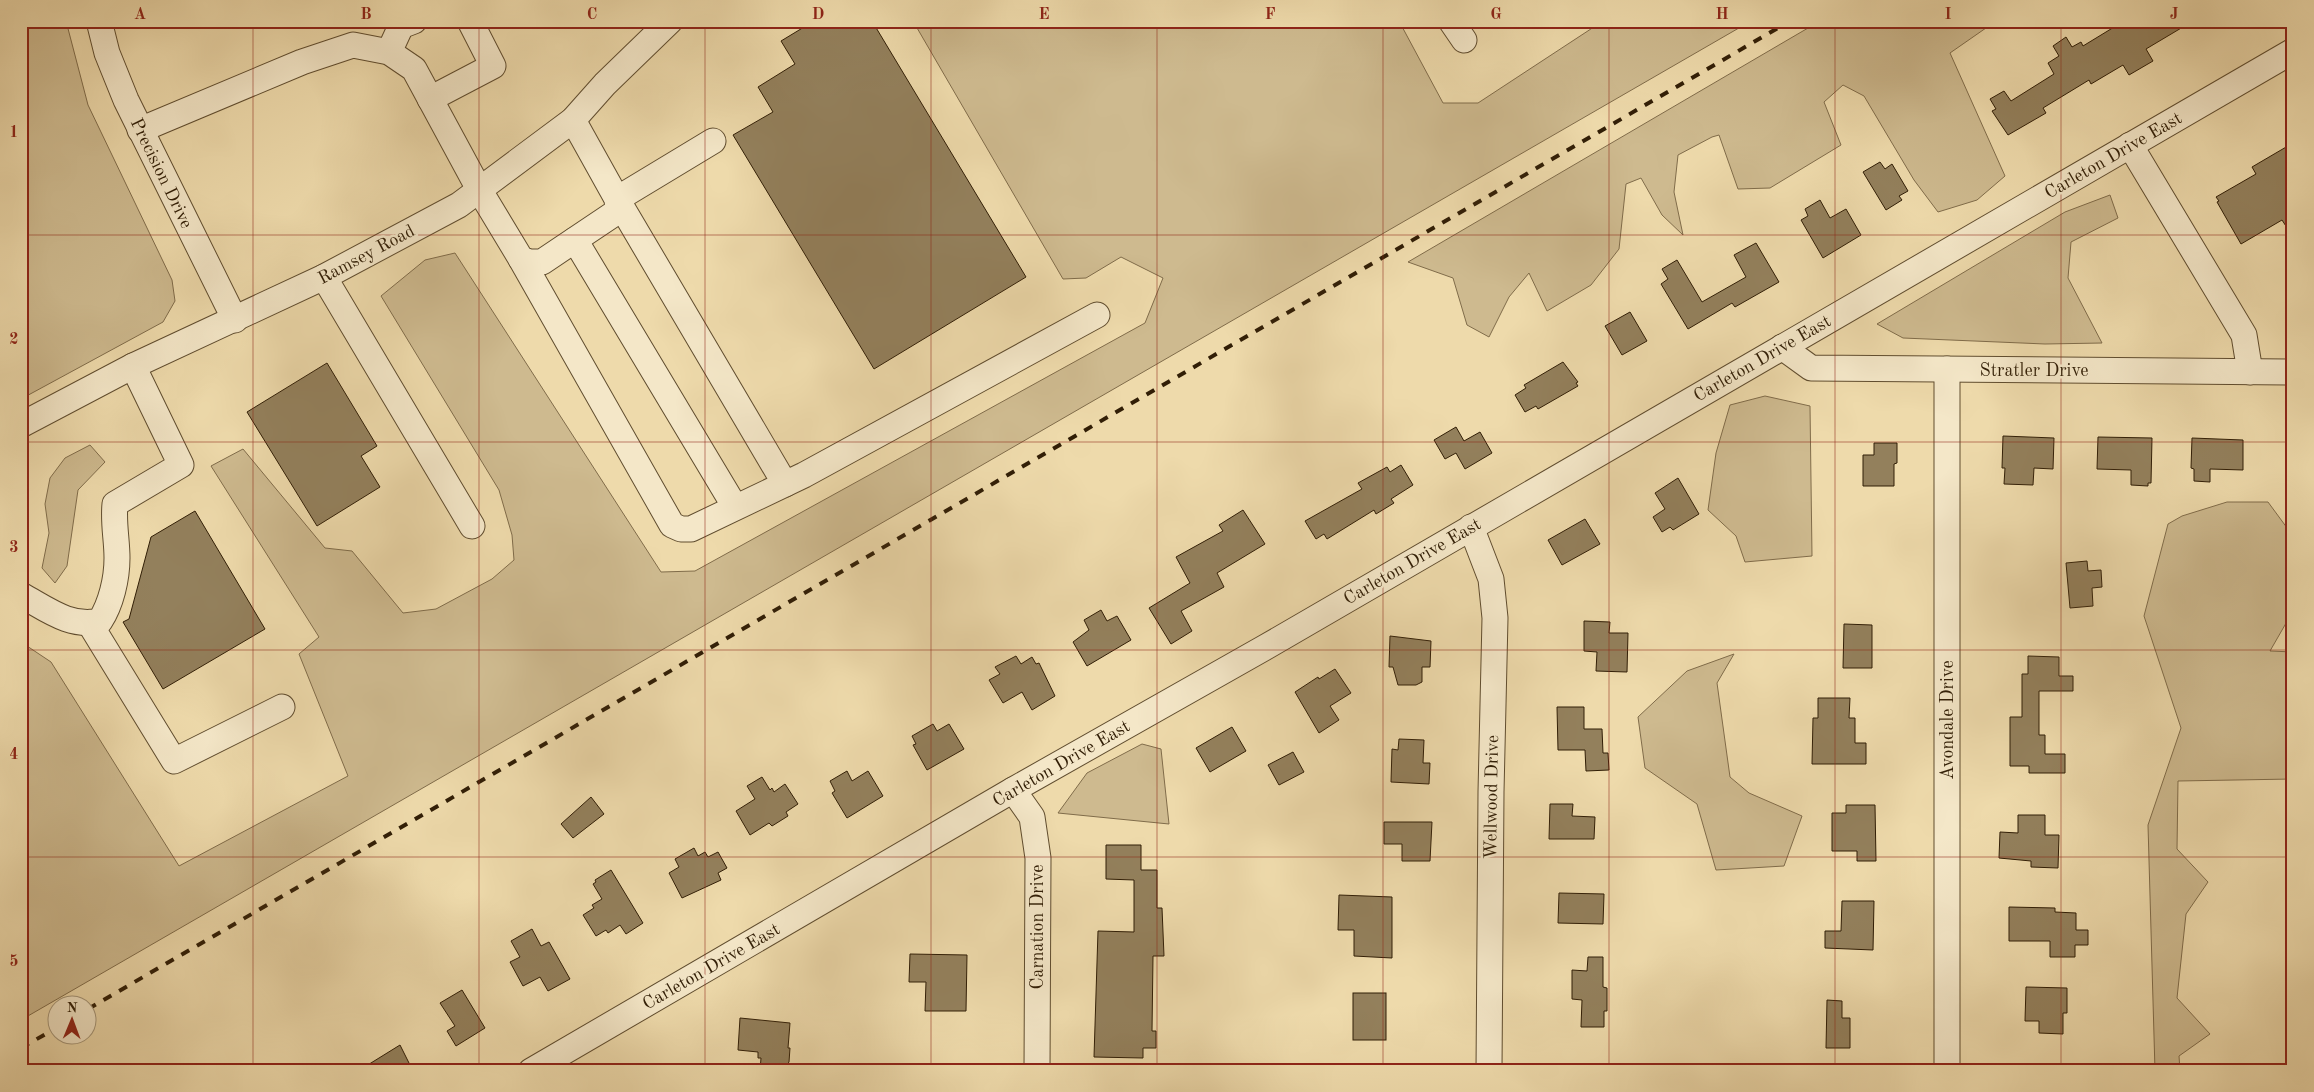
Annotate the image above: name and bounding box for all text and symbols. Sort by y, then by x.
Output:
text: A [134,7,146,23]
text: B [360,7,372,23]
text: C [587,7,597,23]
text: D [812,7,824,23]
text: E [1038,7,1050,23]
text: F [1265,7,1276,23]
text: G [1490,7,1502,23]
text: H [1715,7,1729,23]
text: I [1944,7,1952,23]
text: J [2170,7,2179,23]
street label: Carleton Drive East [2042,109,2185,202]
street label: Precision Drive [127,115,196,231]
text: 1 [9,125,19,141]
street label: Ramsey Road [315,222,418,288]
street label: Carleton Drive East [1691,312,1834,405]
text: 2 [9,332,19,348]
street label: Stratler Drive [1980,362,2088,380]
street label: Carleton Drive East [1341,515,1484,608]
text: 3 [9,540,19,556]
street label: Avondale Drive [1939,660,1957,780]
street label: Carleton Drive East [990,717,1133,810]
street label: Wellwood Drive [1482,735,1502,859]
text: 4 [9,747,19,763]
street label: Carnation Drive [1029,864,1047,990]
street label: Carleton Drive East [640,920,783,1013]
text: 5 [9,954,19,970]
north arrow [48,994,98,1044]
text: N [67,1001,78,1015]

